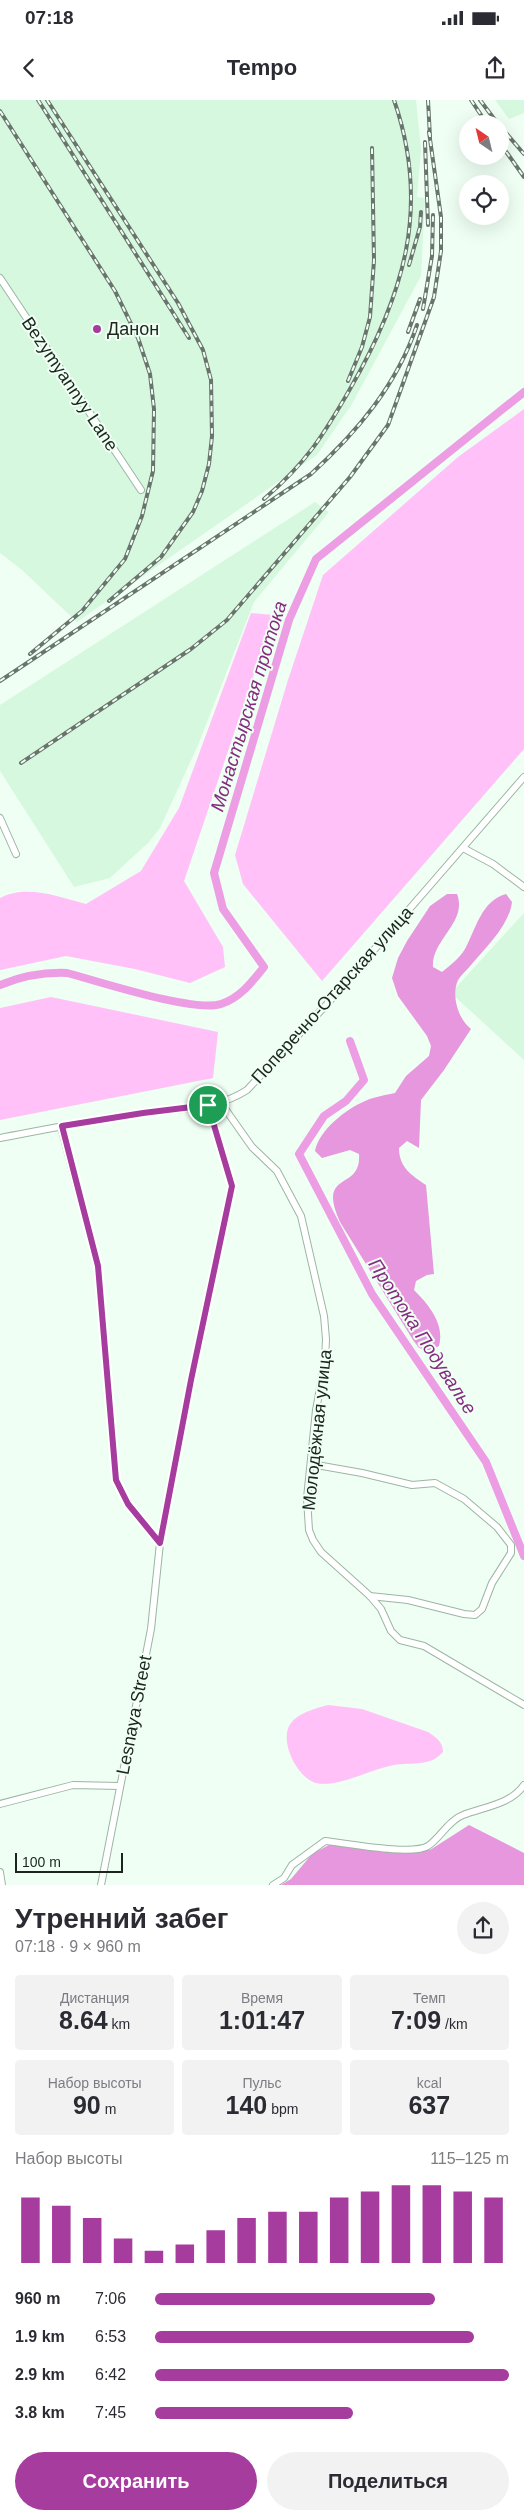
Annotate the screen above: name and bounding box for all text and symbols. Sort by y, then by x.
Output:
text: 07:18 [25,7,74,28]
icon: back [15,54,43,82]
icon: share [481,54,509,82]
text: Tempo [227,55,297,80]
north arrow [459,115,509,165]
map controls [459,115,509,225]
button: locate [459,175,509,225]
street label: Bezymyannyy Lane [18,313,122,455]
place label: Данон [107,319,159,339]
marker: Данон [91,323,103,335]
water label: Монастырская протока [206,598,291,814]
street label: Поперечно-Отарская улица [247,902,417,1088]
pin [187,1084,229,1126]
icon: arrive [194,1091,222,1119]
water label: Протока Подувалье [364,1255,481,1418]
street label: Молодёжная улица [299,1347,336,1512]
street label: Lesnaya Street [113,1654,155,1776]
scale bar [15,1850,122,1873]
text: 100 m [22,1854,61,1870]
button: share [457,1902,509,1954]
text: Утренний забег [15,1903,229,1934]
text: 07:18 · 9 × 960 m [15,1938,141,1955]
text: Дистанция [60,1990,129,2006]
text: Время [241,1990,283,2006]
text: Темп [413,1990,446,2006]
text: 8.64 [59,2006,108,2034]
text: 1:01:47 [219,2006,305,2034]
text: 7:09 [391,2006,441,2034]
text: km [108,2016,130,2032]
text: /km [441,2016,468,2032]
text: Набор высоты [48,2075,142,2091]
text: Пульс [242,2075,282,2091]
text: kcal [417,2075,442,2091]
text: 90 [73,2091,101,2119]
text: 140 [226,2091,267,2119]
text: 637 [408,2091,450,2119]
text: m [101,2101,116,2117]
text: bpm [267,2101,298,2117]
text: Набор высоты [15,2150,122,2167]
text: 115–125 m [430,2150,509,2167]
text: 960 m [15,2290,60,2307]
text: 7:06 [95,2290,126,2307]
text: 1.9 km [15,2328,65,2345]
text: 6:53 [95,2328,126,2345]
text: 2.9 km [15,2366,65,2383]
text: 6:42 [95,2366,126,2383]
text: 3.8 km [15,2404,65,2421]
text: 7:45 [95,2404,126,2421]
button: Сохранить [15,2452,257,2510]
button: Поделиться [267,2452,509,2510]

